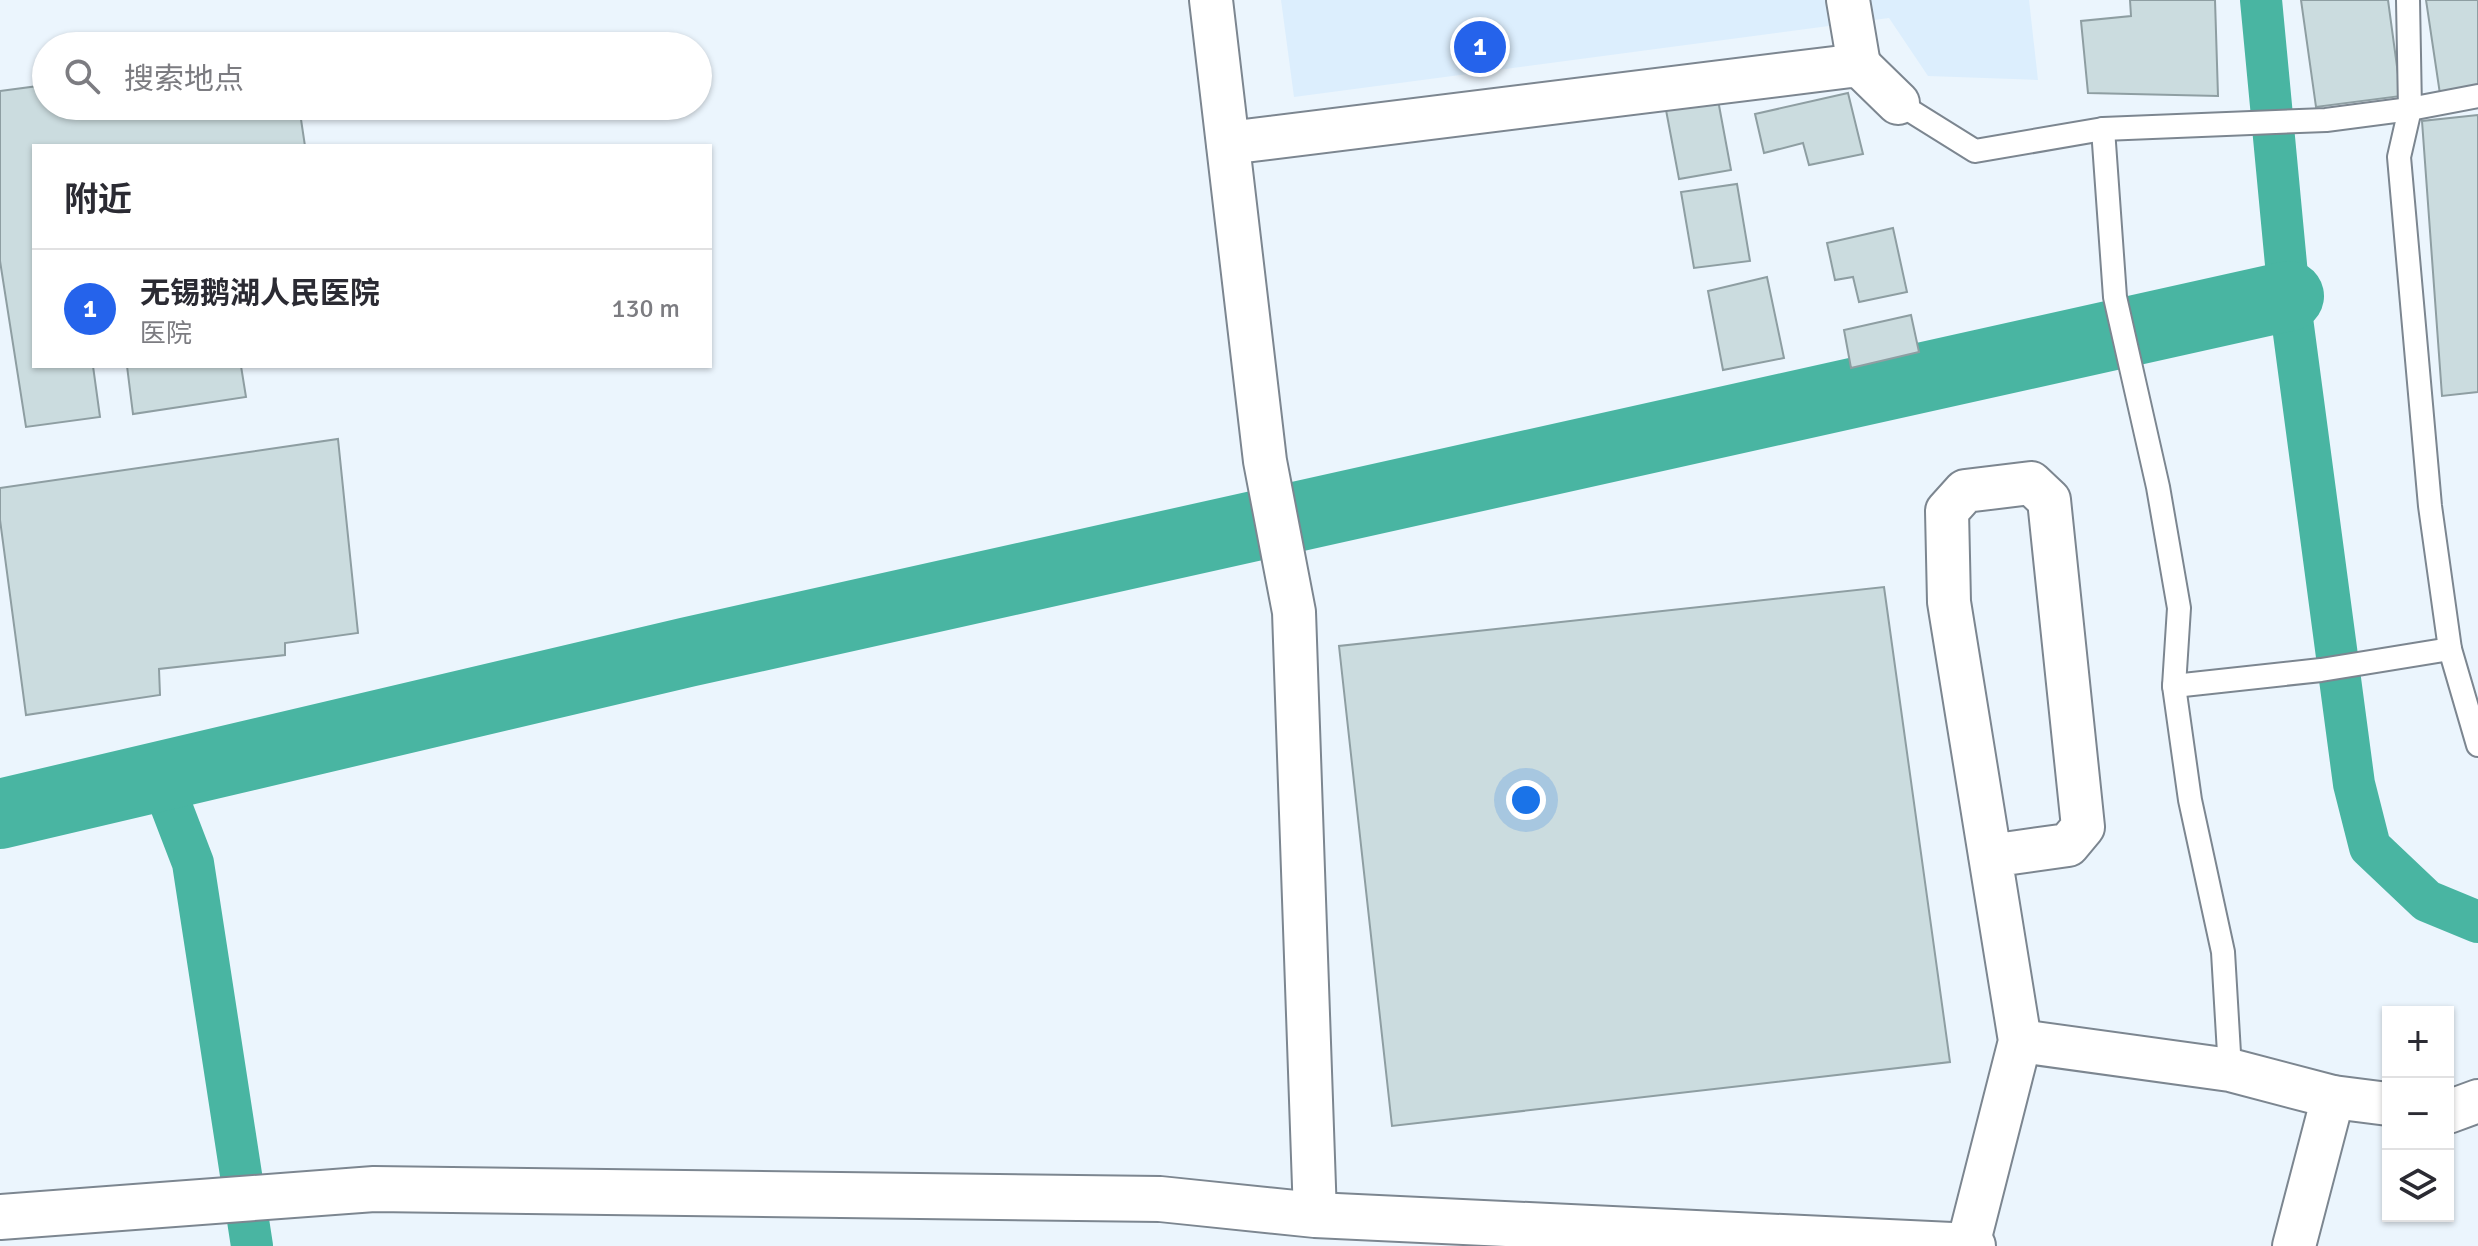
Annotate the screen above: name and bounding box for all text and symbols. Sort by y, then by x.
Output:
pin: 1 [1454,17,1506,77]
search box [32,32,712,120]
icon: search [60,54,104,98]
text: 搜索地点 [124,61,244,98]
text: 附近 [64,179,132,221]
text: 无锡鹅湖人民医院 [140,275,380,312]
text: 1 [83,293,97,325]
text: 130 m [611,293,680,325]
text: 医院 [140,318,192,350]
your location [1506,780,1546,820]
map controls [2382,1006,2454,1222]
button: + [2382,1006,2454,1078]
button: − [2382,1078,2454,1150]
button: layers [2382,1150,2454,1222]

